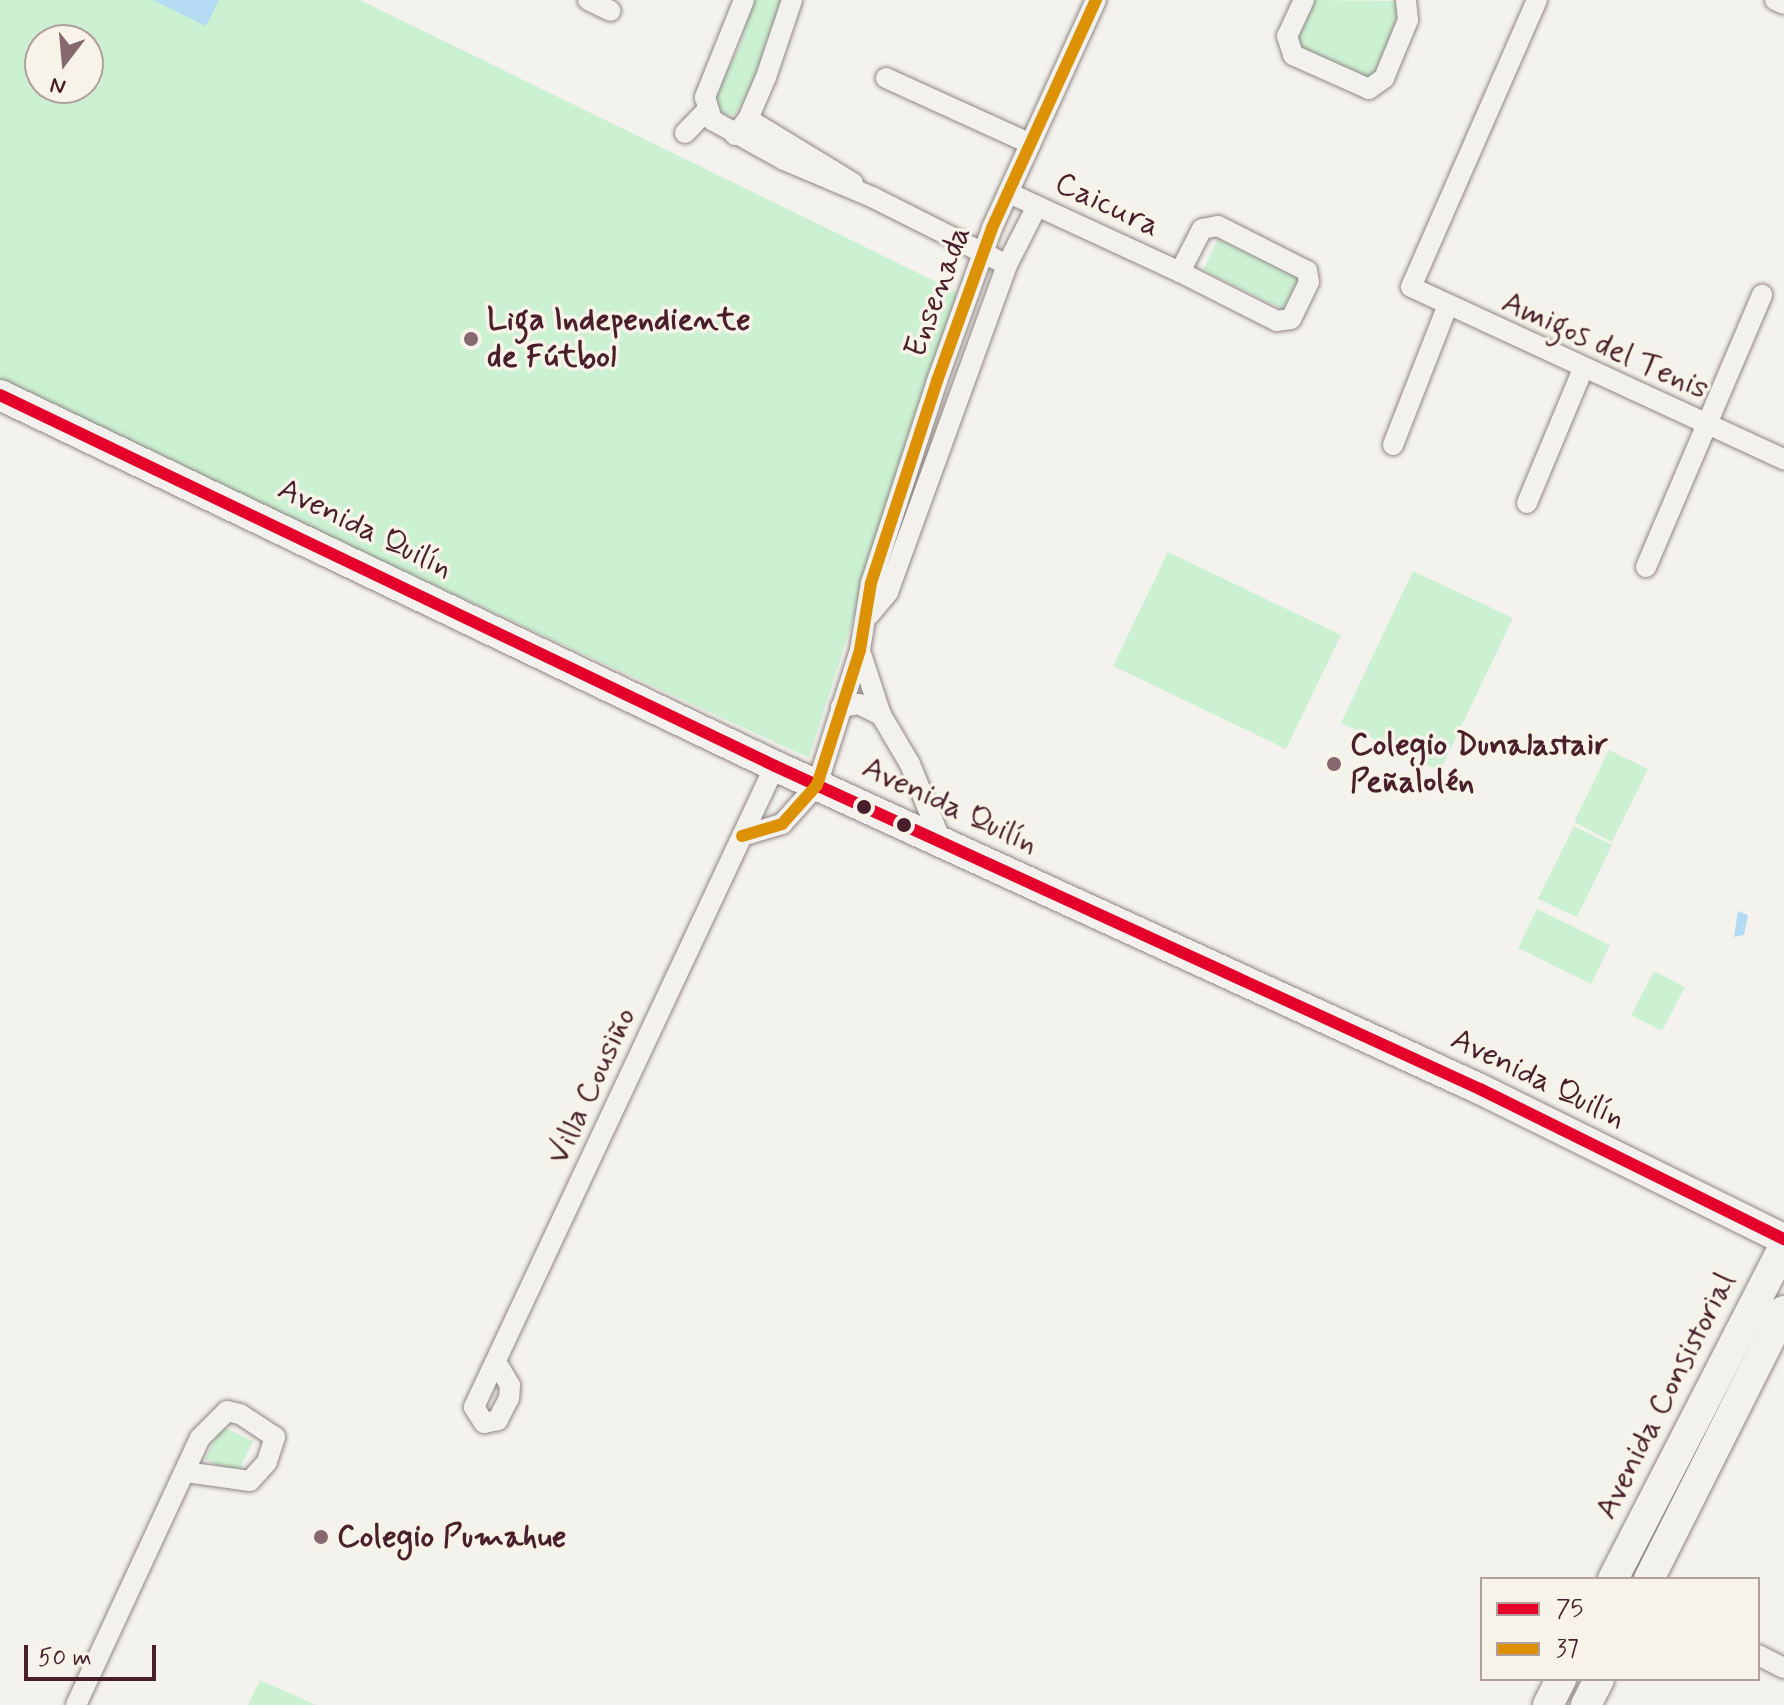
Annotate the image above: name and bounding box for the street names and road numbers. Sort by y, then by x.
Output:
street label: Caicura [1048,164,1166,246]
street label: Ensenada [897,221,979,363]
street label: Amigos del Tenis [1499,285,1711,407]
street label: Avenida Quilín [269,469,461,589]
street label: Avenida Quilín [853,747,1047,865]
street label: Villa Cousiño [539,1002,645,1170]
street label: Avenida Quilín [1442,1019,1634,1139]
street label: Avenida Consistorial [1587,1266,1745,1526]

